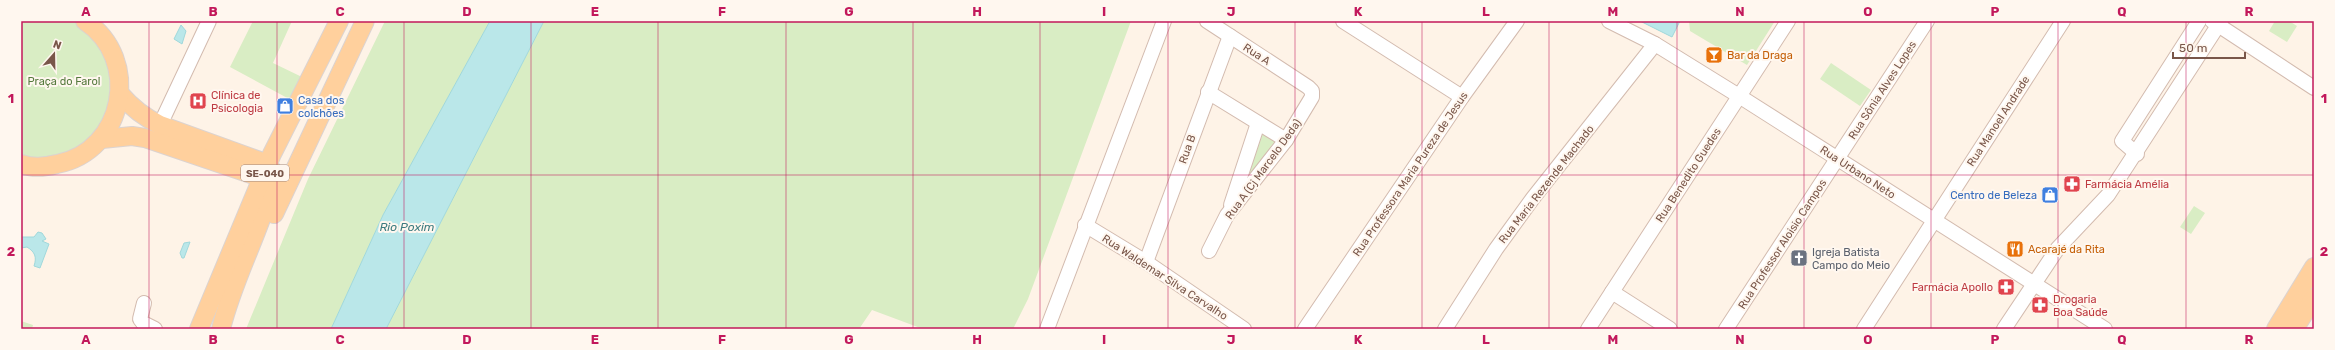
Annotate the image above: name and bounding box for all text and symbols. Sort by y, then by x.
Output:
text: A [81,4,91,19]
text: B [208,4,218,19]
text: C [335,4,345,19]
text: D [462,4,472,19]
text: E [591,4,599,19]
text: F [718,4,726,19]
text: G [844,4,854,19]
text: H [972,4,982,19]
text: I [1102,4,1106,19]
text: J [1227,4,1235,19]
text: K [1354,4,1363,19]
text: L [1482,4,1490,19]
text: M [1608,4,1618,19]
text: N [1735,4,1745,19]
text: O [1863,4,1873,19]
text: P [1991,4,2000,19]
text: Q [2117,4,2127,19]
text: R [2245,4,2254,19]
north arrow [34,34,74,74]
scale bar [2173,34,2245,60]
text: N [51,38,63,53]
street label: Rua Sônia Alves Lopes [1846,38,1919,142]
street label: Rua A [1241,41,1273,68]
text: 50 m [2179,41,2207,55]
bar icon: Bar da Draga [1704,45,1724,65]
place label: Bar da Draga [1727,49,1793,62]
street label: Rua Manoel Andrade [1964,74,2032,169]
park label: Praça do Farol [28,75,100,88]
place label: Clínica de Psicologia [211,89,263,115]
street label: Rua Professora Maria Pureza de Jesus [1350,89,1471,259]
text: 1 [8,91,14,106]
hospital icon: Clínica de Psicologia [188,91,208,111]
text: 1 [2321,91,2327,106]
place label: Casa dos colchões [298,94,345,120]
shop icon: Casa dos colchões [275,96,295,116]
street label: Rua A (Cj Marcelo Deda) [1223,116,1304,222]
street label: Rua Maria Rezende Machado [1496,123,1597,246]
street label: Rua Benedito Guedes [1653,125,1724,225]
street label: Rua B [1176,133,1199,165]
street label: Rua Urbano Neto [1818,143,1898,202]
road number: SE-040 [241,165,289,181]
pharmacy icon: Farmácia Amélia [2062,174,2082,194]
street label: Rua Professor Aloisio Campos [1736,177,1829,312]
place label: Farmácia Amélia [2085,178,2169,191]
shop icon: Centro de Beleza [2040,185,2060,205]
place label: Centro de Beleza [1950,189,2037,202]
water label: Rio Poxim [379,220,435,234]
street label: Rua Waldemar Silva Carvalho [1100,232,1230,323]
restaurant icon: Acarajé da Rita [2005,239,2025,259]
place label: Acarajé da Rita [2028,243,2105,256]
text: 2 [7,244,15,259]
text: 2 [2320,244,2328,259]
place label: Igreja Batista Campo do Meio [1812,246,1890,272]
church icon: Igreja Batista Campo do Meio [1789,248,1809,268]
pharmacy icon: Farmácia Apollo [1996,277,2016,297]
place label: Farmácia Apollo [1912,281,1993,294]
place label: Drogaria Boa Saúde [2053,293,2108,319]
pharmacy icon: Drogaria Boa Saúde [2030,295,2050,315]
text: A [81,332,91,347]
text: B [208,332,218,347]
text: C [335,332,345,347]
text: D [462,332,472,347]
text: E [591,332,599,347]
text: F [718,332,726,347]
text: G [844,332,854,347]
text: H [972,332,982,347]
text: I [1102,332,1106,347]
text: J [1227,332,1235,347]
text: K [1354,332,1363,347]
text: L [1482,332,1490,347]
text: M [1608,332,1618,347]
text: N [1735,332,1745,347]
text: O [1863,332,1873,347]
text: P [1991,332,2000,347]
text: Q [2117,332,2127,347]
text: R [2245,332,2254,347]

